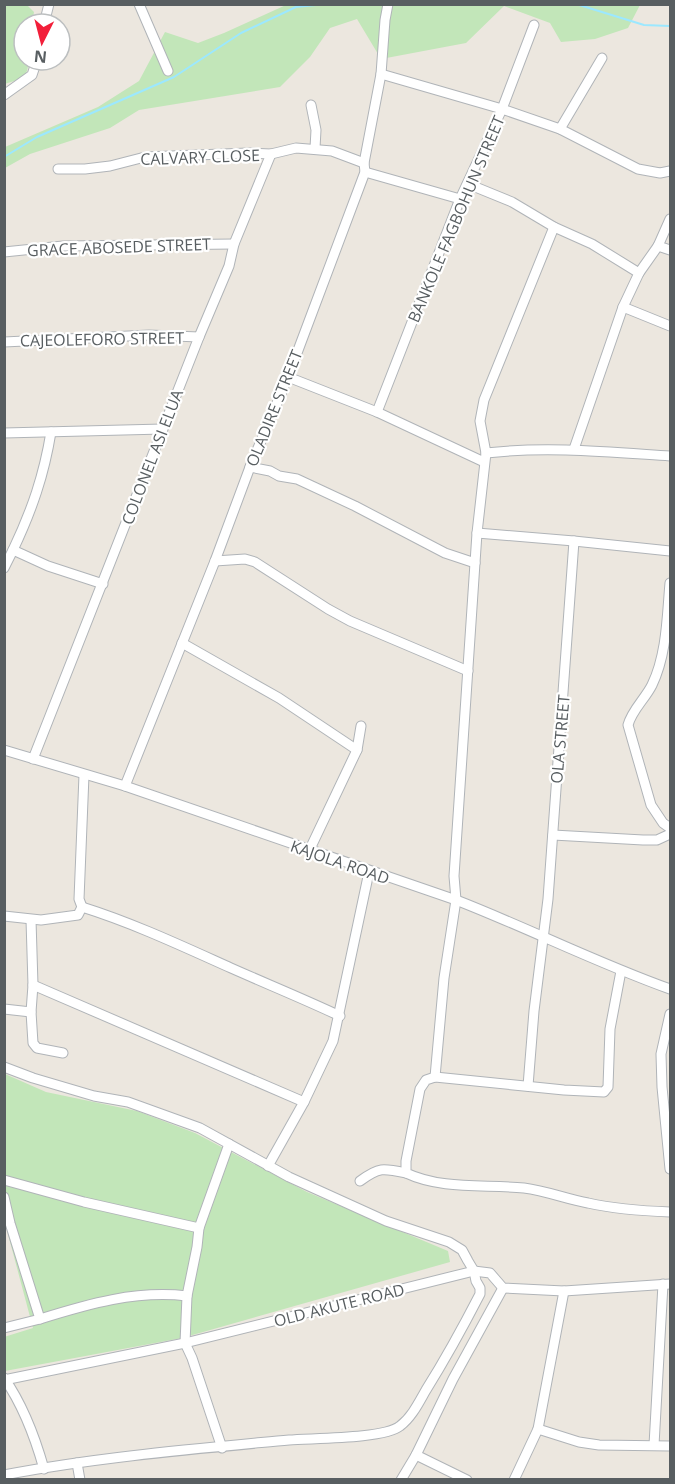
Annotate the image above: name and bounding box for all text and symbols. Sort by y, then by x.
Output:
north arrow [12,12,72,72]
text: N [33,45,48,69]
street label: BANKOLE FAGBOHUN STREET [402,112,510,326]
street label: CALVARY CLOSE [140,144,260,170]
street label: GRACE ABOSEDE STREET [27,233,212,261]
street label: CAJEOLEFORO STREET [20,327,185,351]
street label: OLADIRE STREET [241,346,307,470]
street label: COLONEL ASI ELUA [116,385,188,528]
street label: OLA STREET [545,693,575,784]
street label: KAJOLA ROAD [288,835,392,889]
street label: OLD AKUTE ROAD [271,1278,407,1332]

